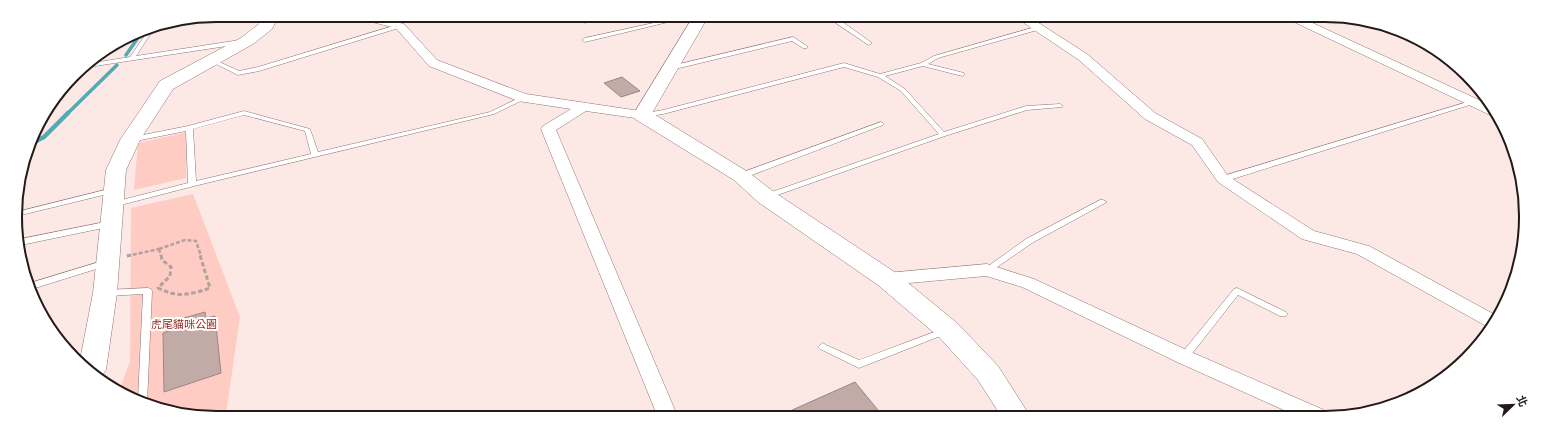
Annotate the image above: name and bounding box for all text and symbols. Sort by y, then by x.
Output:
park label: 虎尾貓咪公園 [151,318,217,331]
north arrow [1493,385,1533,425]
text: 北 [1514,394,1530,409]

